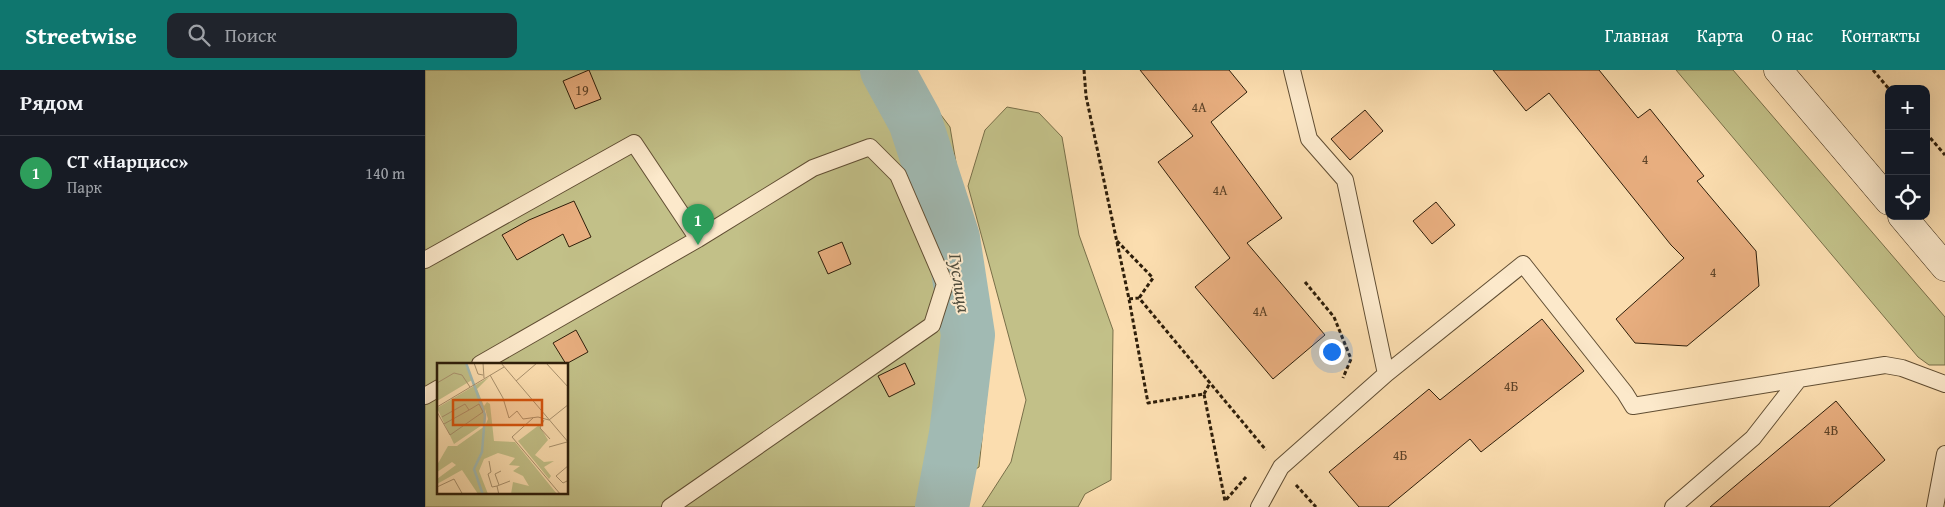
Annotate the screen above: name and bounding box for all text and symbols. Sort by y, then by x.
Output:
search box [167,13,517,58]
text: Streetwise [25,18,137,53]
icon: search [185,21,213,49]
text: Поиск [225,21,276,49]
text: Главная [1605,22,1669,49]
text: Карта [1697,22,1743,49]
text: О нас [1771,22,1813,49]
text: Контакты [1841,22,1920,49]
house number: 19 [575,80,589,100]
map controls [1885,85,1930,220]
button: + [1885,85,1930,130]
text: Рядом [20,87,83,118]
house number: 4А [1191,97,1207,117]
button: − [1885,130,1930,175]
text: СТ «Нарцисс» [67,147,188,175]
house number: 4 [1642,149,1649,169]
text: 1 [32,161,40,185]
text: 140 m [365,161,405,185]
text: Парк [67,175,102,199]
button: locate [1885,175,1930,220]
house number: 4А [1212,180,1228,200]
pin: 1 [682,204,714,245]
water label: Гуслица [942,251,978,315]
house number: 4 [1710,262,1717,282]
house number: 4А [1252,301,1268,321]
your location [1319,339,1345,365]
inset map [437,363,569,494]
house number: 4Б [1504,376,1518,396]
house number: 4В [1824,420,1838,440]
house number: 4Б [1393,445,1407,465]

